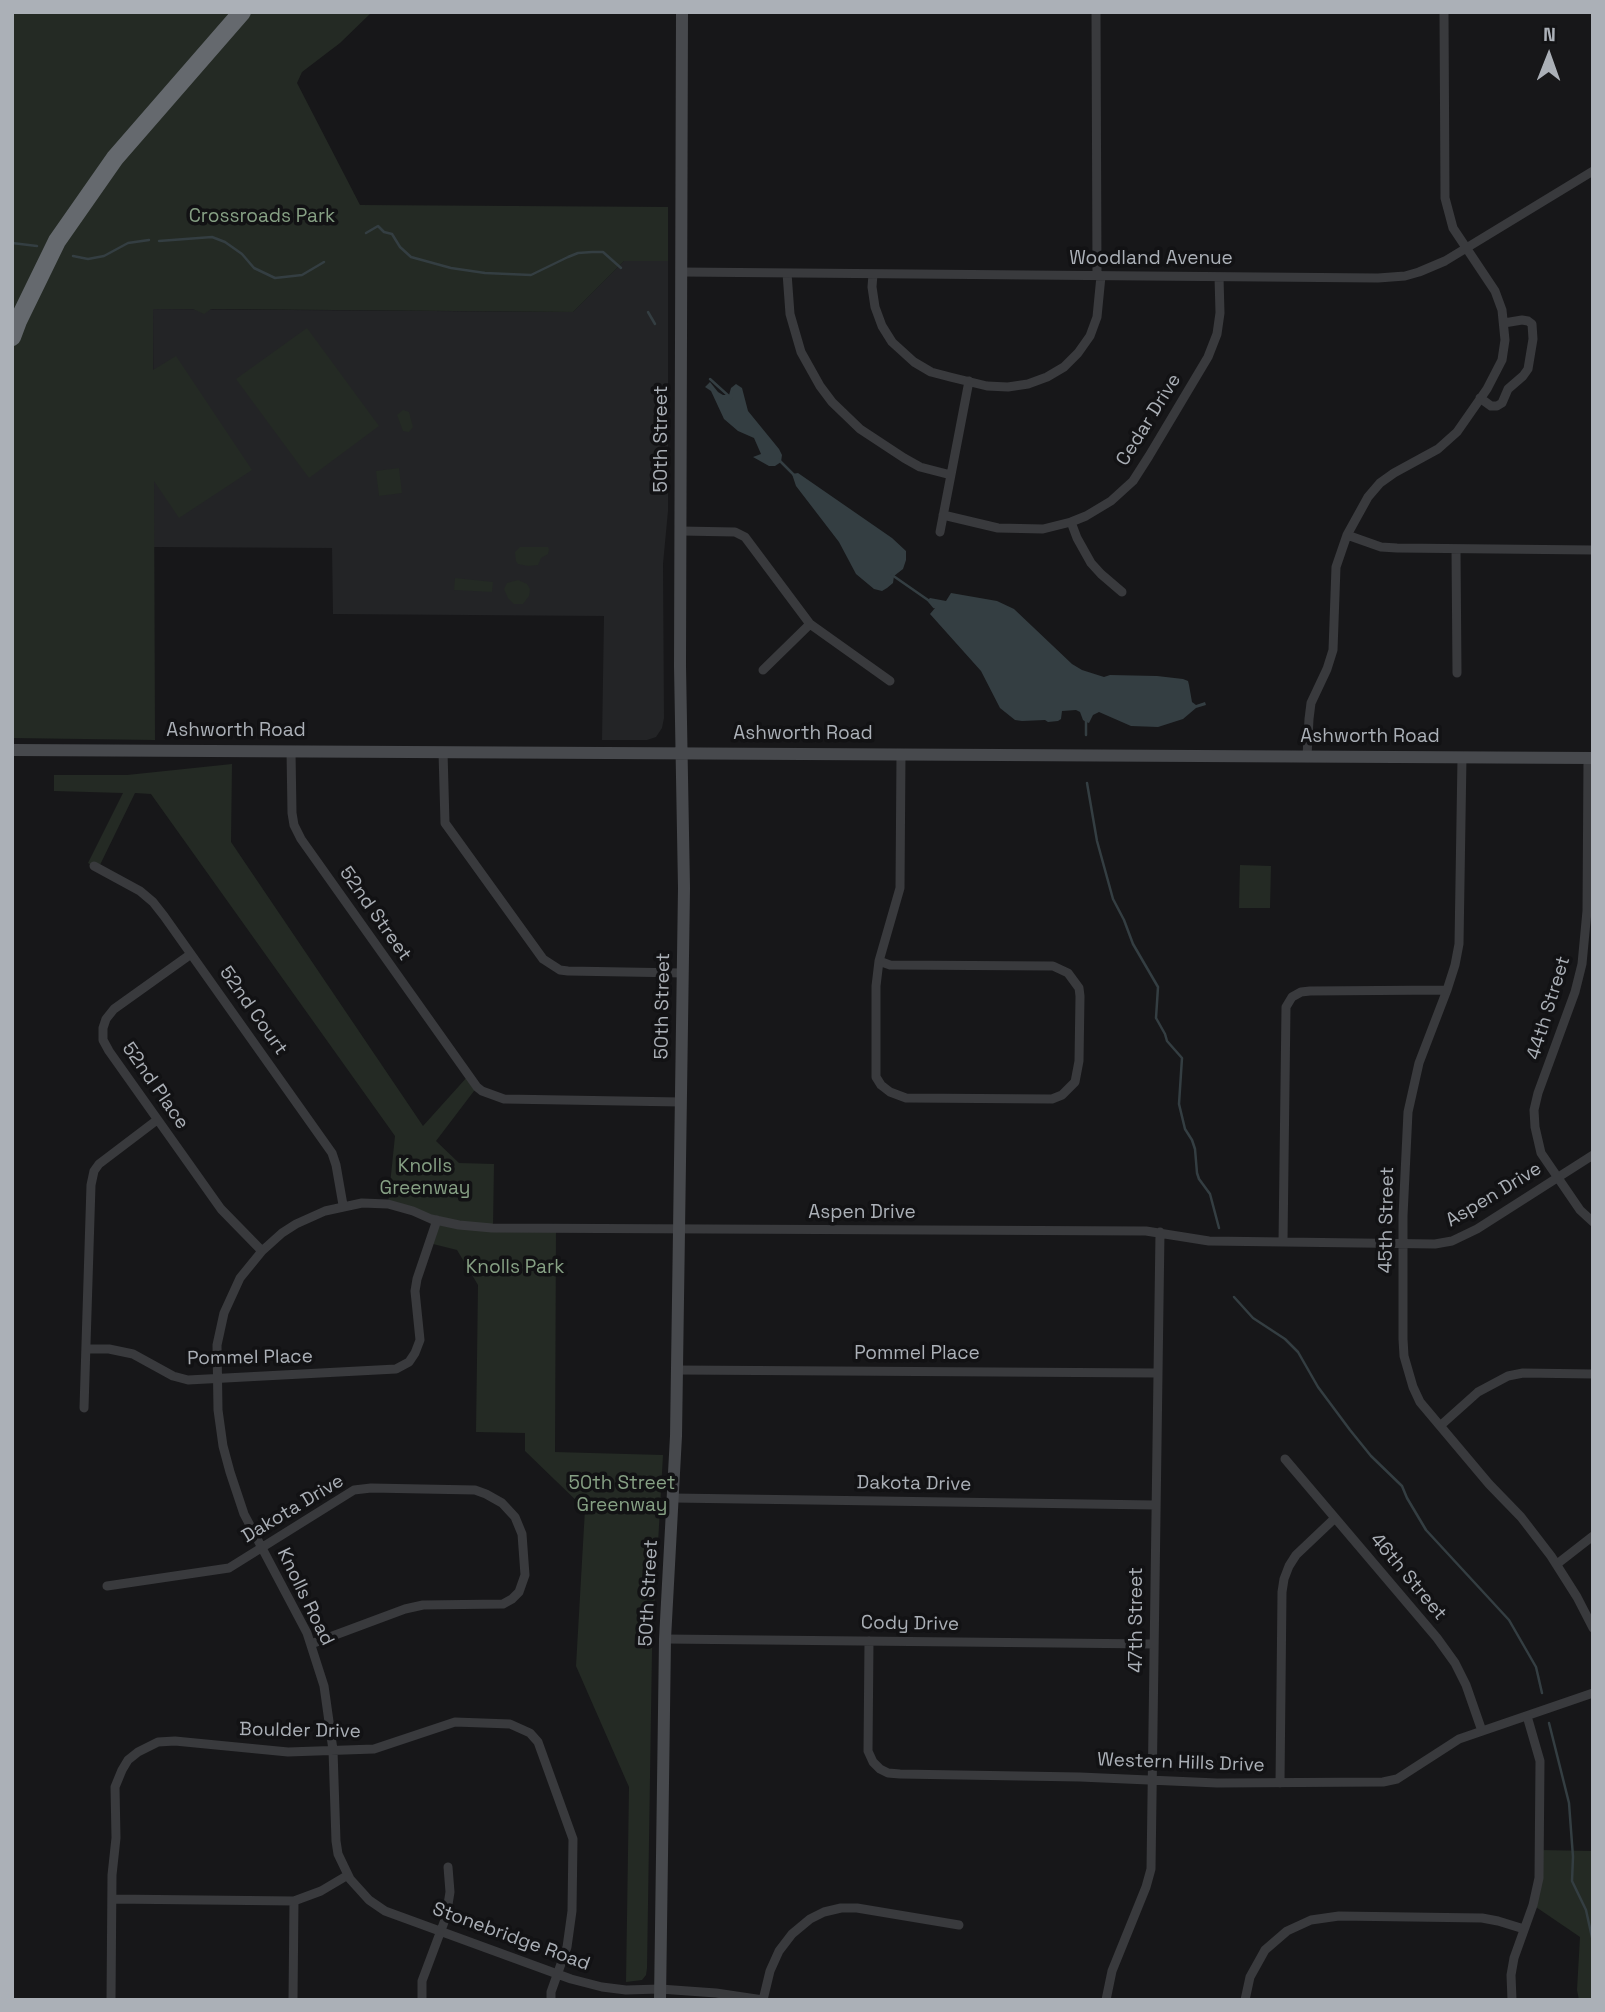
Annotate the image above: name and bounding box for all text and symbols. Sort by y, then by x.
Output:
north arrow [1514,21,1584,91]
text: N [1543,22,1556,47]
park label: Crossroads Park [189,206,335,228]
street label: Woodland Avenue [1069,248,1233,270]
street label: Cedar Drive [1112,370,1186,470]
street label: 50th Street [651,386,673,492]
street label: Ashworth Road [166,720,306,742]
street label: Ashworth Road [733,723,873,745]
street label: Ashworth Road [1300,726,1440,748]
street label: 52nd Street [334,863,416,965]
street label: 50th Street [651,952,675,1060]
street label: 44th Street [1522,953,1576,1063]
street label: 52nd Court [214,962,292,1060]
street label: 52nd Place [117,1038,193,1134]
park label: Knolls Greenway [380,1156,470,1200]
street label: Aspen Drive [1442,1158,1546,1232]
street label: 45th Street [1375,1167,1399,1273]
street label: Aspen Drive [808,1202,916,1224]
park label: Knolls Park [466,1257,564,1279]
street label: Pommel Place [854,1343,980,1365]
street label: Pommel Place [187,1346,313,1370]
street label: Dakota Drive [238,1470,348,1548]
street label: Dakota Drive [856,1472,972,1496]
park label: 50th Street Greenway [569,1473,675,1517]
street label: 46th Street [1365,1529,1451,1625]
street label: 50th Street [635,1539,663,1647]
street label: Knolls Road [272,1544,338,1650]
street label: 47th Street [1126,1567,1148,1673]
street label: Cody Drive [861,1612,959,1636]
street label: Boulder Drive [239,1719,361,1743]
street label: Western Hills Drive [1097,1749,1265,1777]
street label: Stonebridge Road [429,1898,593,1976]

